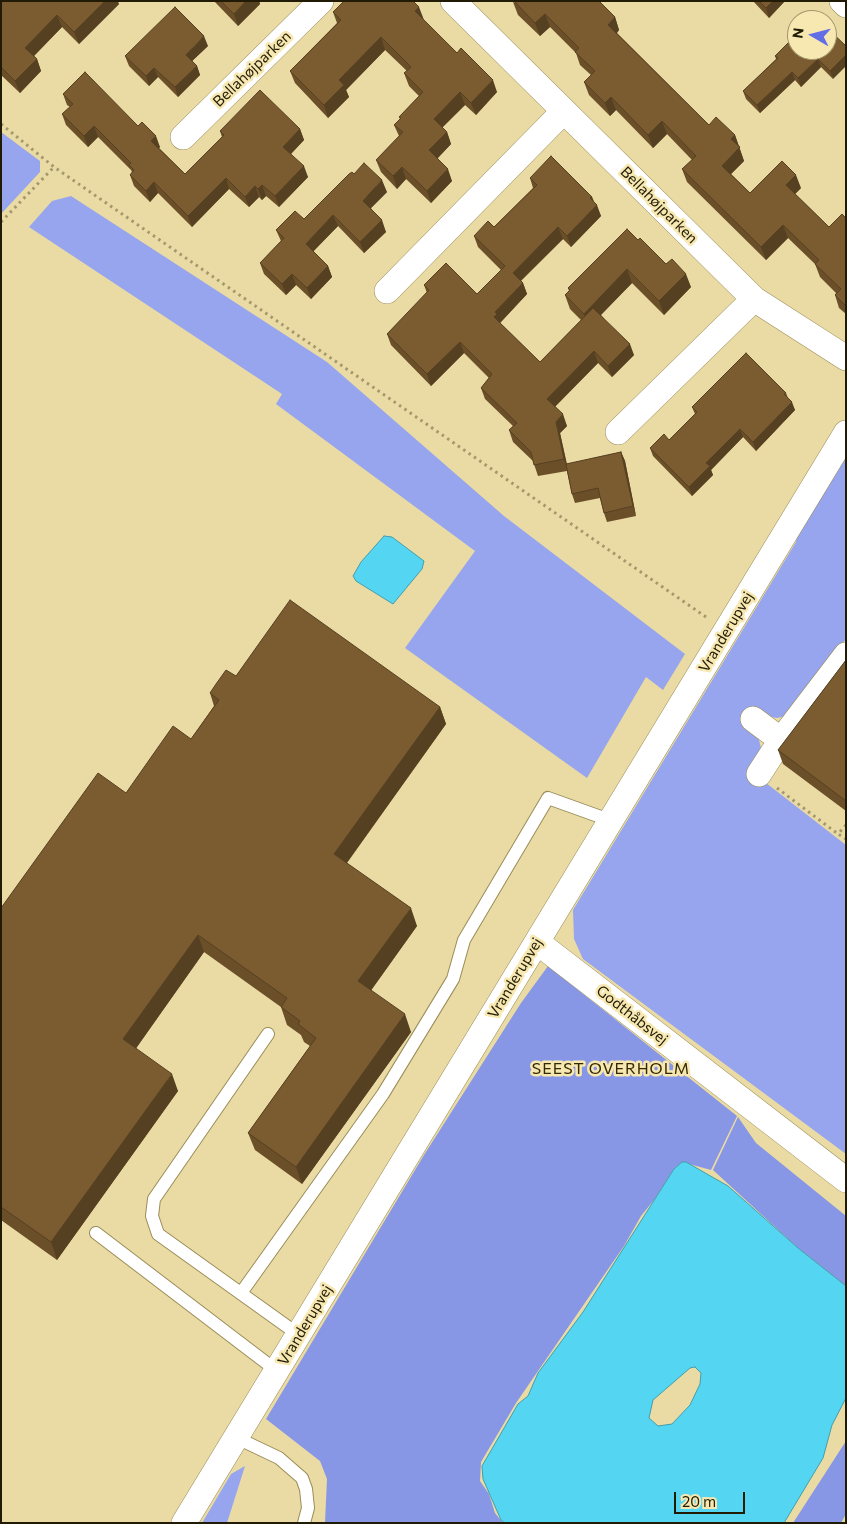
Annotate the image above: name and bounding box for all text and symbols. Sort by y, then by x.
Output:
north arrow [787,10,837,60]
street label: Bellahøjparken [209,27,295,111]
text: N [788,27,807,39]
street label: Bellahøjparken [617,163,701,247]
street label: Vranderupvej [695,589,757,675]
street label: Vranderupvej [484,935,546,1021]
street label: Godthåbsvej [593,982,671,1048]
district label: SEEST OVERHOLM [530,1059,692,1079]
street label: Vranderupvej [274,1282,336,1368]
scale bar [677,1482,748,1514]
text: 20 m [682,1492,716,1510]

